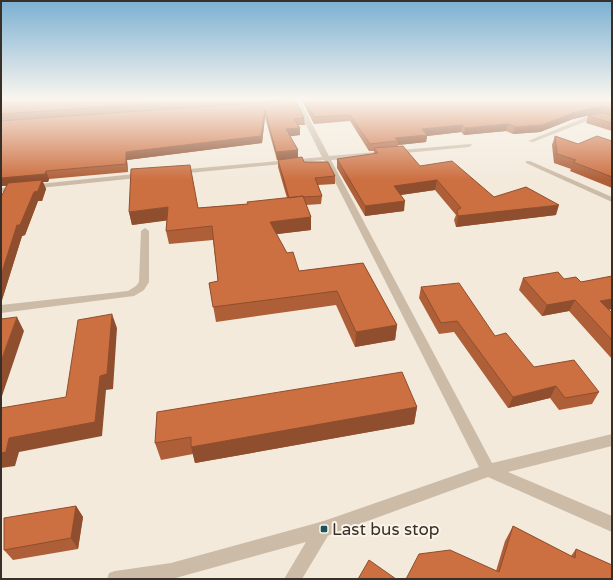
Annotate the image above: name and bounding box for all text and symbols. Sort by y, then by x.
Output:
place label: Last bus stop [332,519,440,540]
marker: Last bus stop [319,524,329,534]

